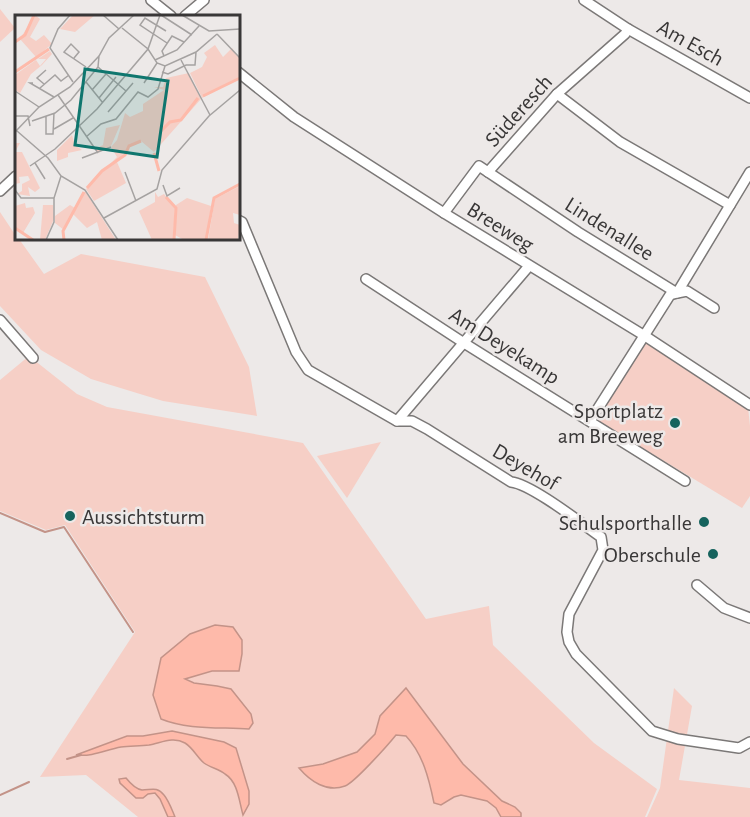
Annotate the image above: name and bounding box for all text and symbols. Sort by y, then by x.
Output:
inset map [15,15,240,240]
street label: Am Esch [654,16,728,70]
street label: Süderesch [481,70,556,151]
street label: Lindenallee [561,193,658,265]
street label: Breeweg [463,198,538,256]
street label: Am Deyekamp [445,303,564,388]
place label: Sportplatz am Breeweg [558,400,663,447]
marker: Sportplatz am Breeweg [668,416,682,430]
street label: Deyehof [489,439,563,495]
place label: Aussichtsturm [82,506,205,528]
marker: Aussichtsturm [63,509,77,523]
place label: Schulsporthalle [559,512,692,534]
marker: Schulsporthalle [697,515,711,529]
place label: Oberschule [604,544,701,566]
marker: Oberschule [706,547,720,561]

